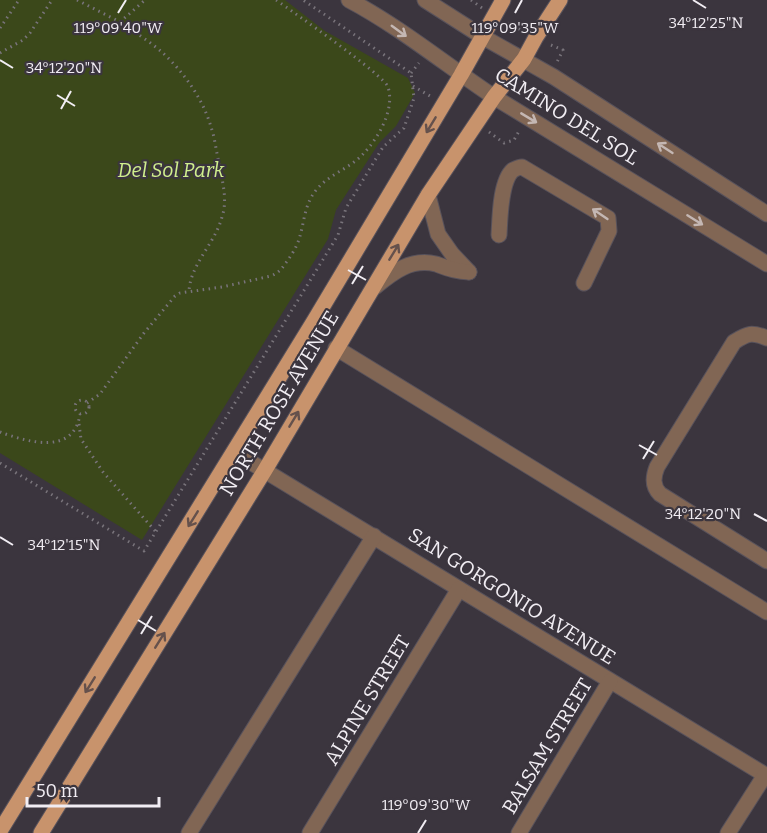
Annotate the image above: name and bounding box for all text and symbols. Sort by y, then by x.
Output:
text: 34°12'25"N [669,14,744,32]
text: 119°09'40"W [74,19,163,37]
text: 119°09'35"W [472,19,559,37]
one-way arrow [390,24,406,37]
text: 34°12'20"N [26,59,102,77]
street label: CAMINO DEL SOL [491,62,643,170]
one-way arrow [520,111,537,124]
one-way arrow [425,116,437,133]
one-way arrow [657,142,674,154]
park label: Del Sol Park [118,158,225,182]
one-way arrow [592,208,608,220]
one-way arrow [686,214,703,226]
one-way arrow [389,244,401,261]
street label: NORTH ROSE AVENUE [214,306,344,500]
one-way arrow [289,411,301,428]
text: 34°12'20"N [665,505,741,523]
one-way arrow [186,510,198,527]
street label: SAN GORGONIO AVENUE [404,522,620,670]
text: 34°12'15"N [28,536,101,554]
street label: ALPINE STREET [319,631,415,769]
one-way arrow [154,632,166,649]
street label: BALSAM STREET [497,674,597,818]
one-way arrow [83,676,95,693]
scale bar [27,770,159,808]
text: 50 m [36,780,78,802]
text: 119°09'30"W [382,796,471,814]

